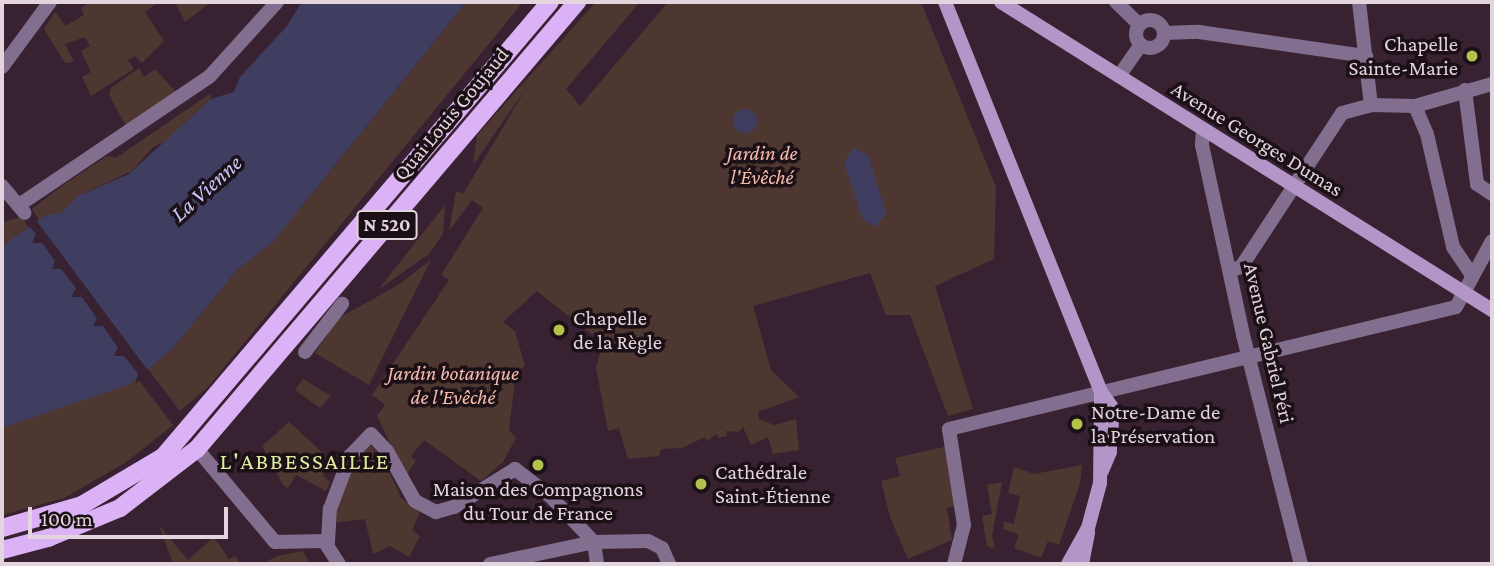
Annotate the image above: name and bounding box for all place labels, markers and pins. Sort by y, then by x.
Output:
place label: Chapelle Sainte-Marie [1348,31,1458,81]
marker: Chapelle Sainte-Marie [1464,48,1480,64]
place label: Chapelle de la Règle [573,305,662,355]
marker: Chapelle de la Règle [551,322,567,338]
place label: Notre-Dame de la Préservation [1091,399,1220,449]
marker: Notre-Dame de la Préservation [1069,416,1085,432]
marker: Maison des Compagnons du Tour de France [530,457,546,473]
place label: Cathédrale Saint-Étienne [715,459,831,509]
place label: Maison des Compagnons du Tour de France [433,476,643,526]
marker: Cathédrale Saint-Étienne [693,476,709,492]

